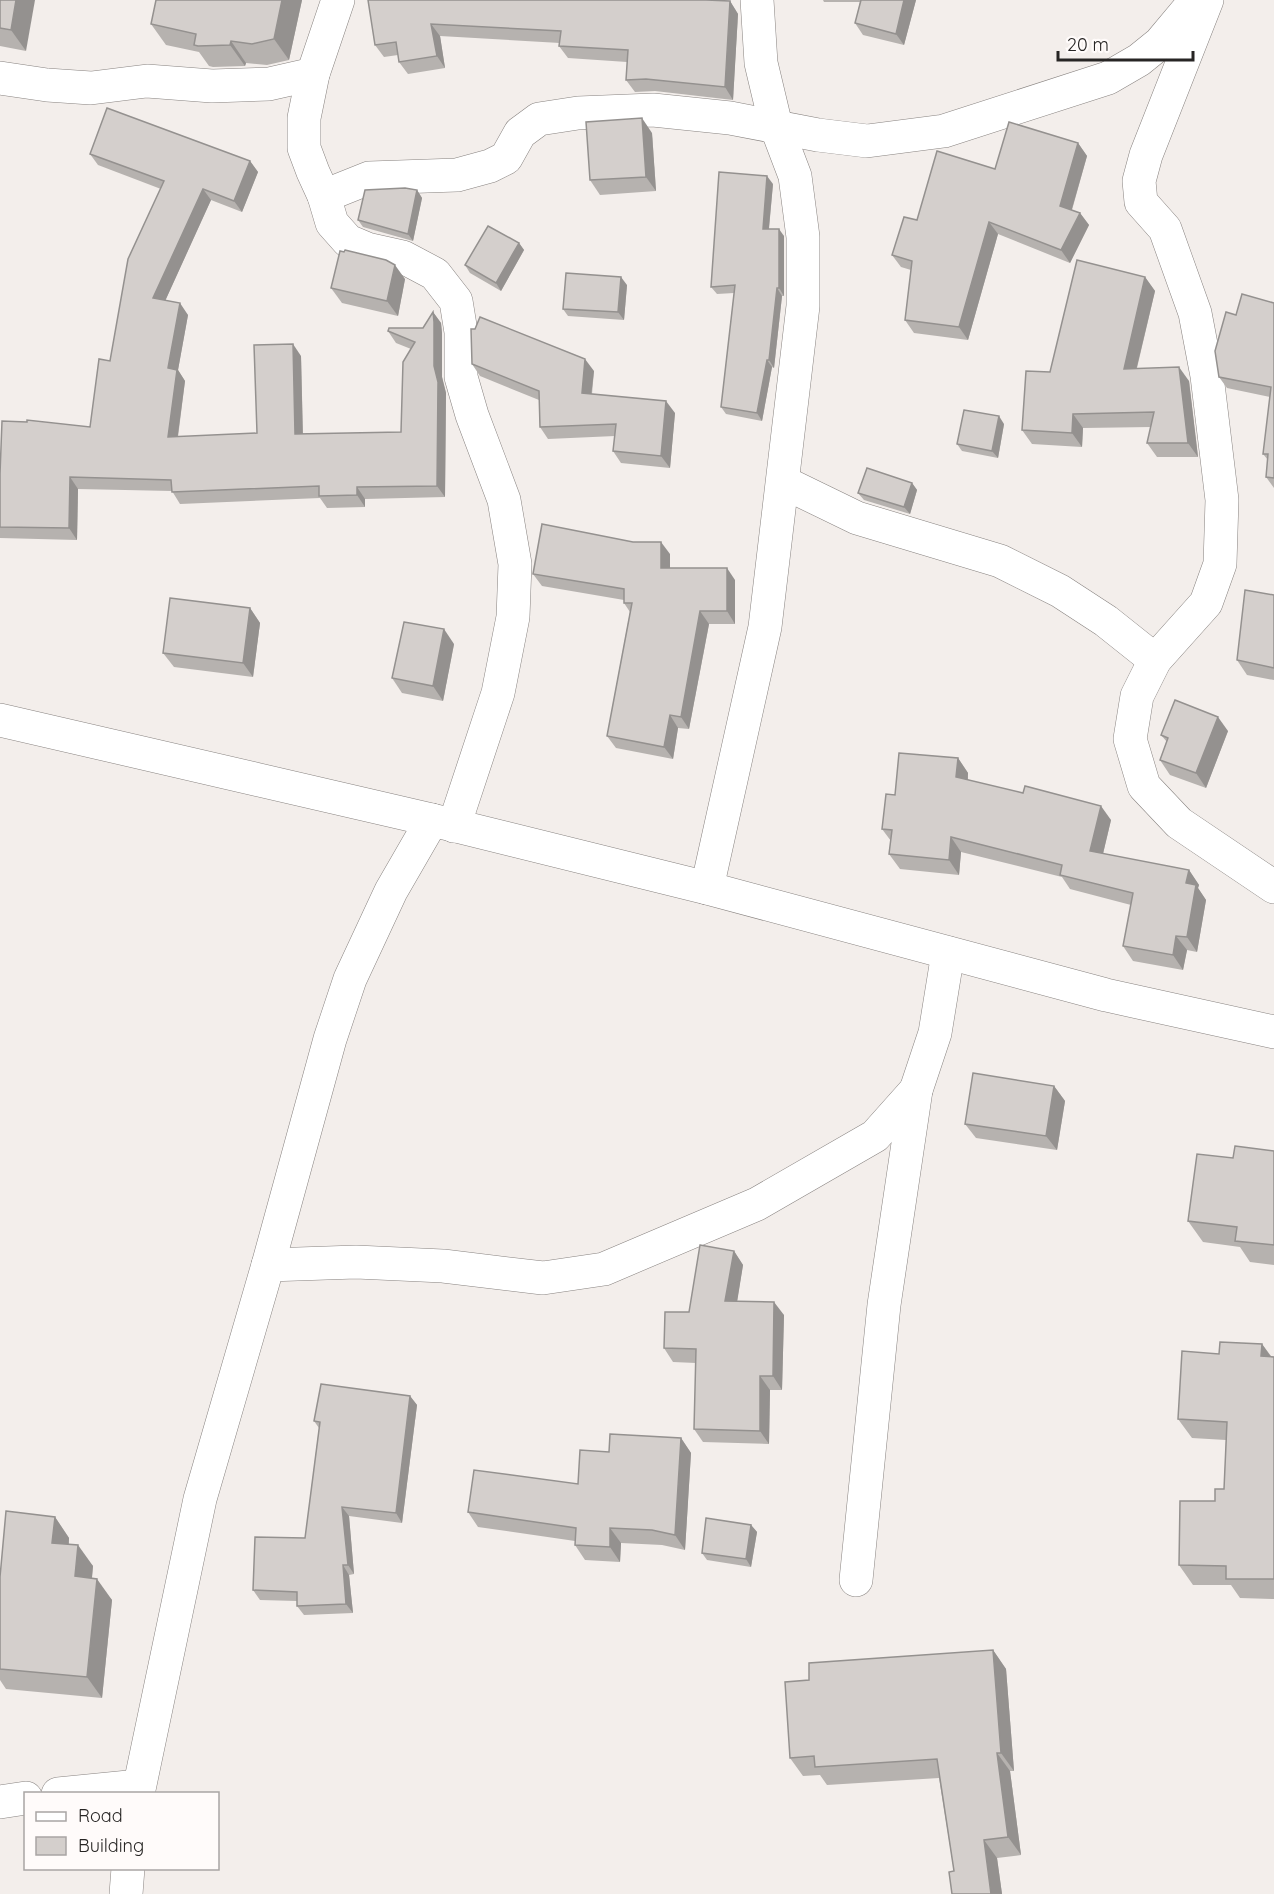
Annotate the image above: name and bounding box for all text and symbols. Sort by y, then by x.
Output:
scale bar [1058,24,1193,62]
text: 20 m [1067,33,1109,56]
legend [24,1792,219,1870]
text: Road [78,1804,123,1827]
text: Building [78,1834,144,1857]

